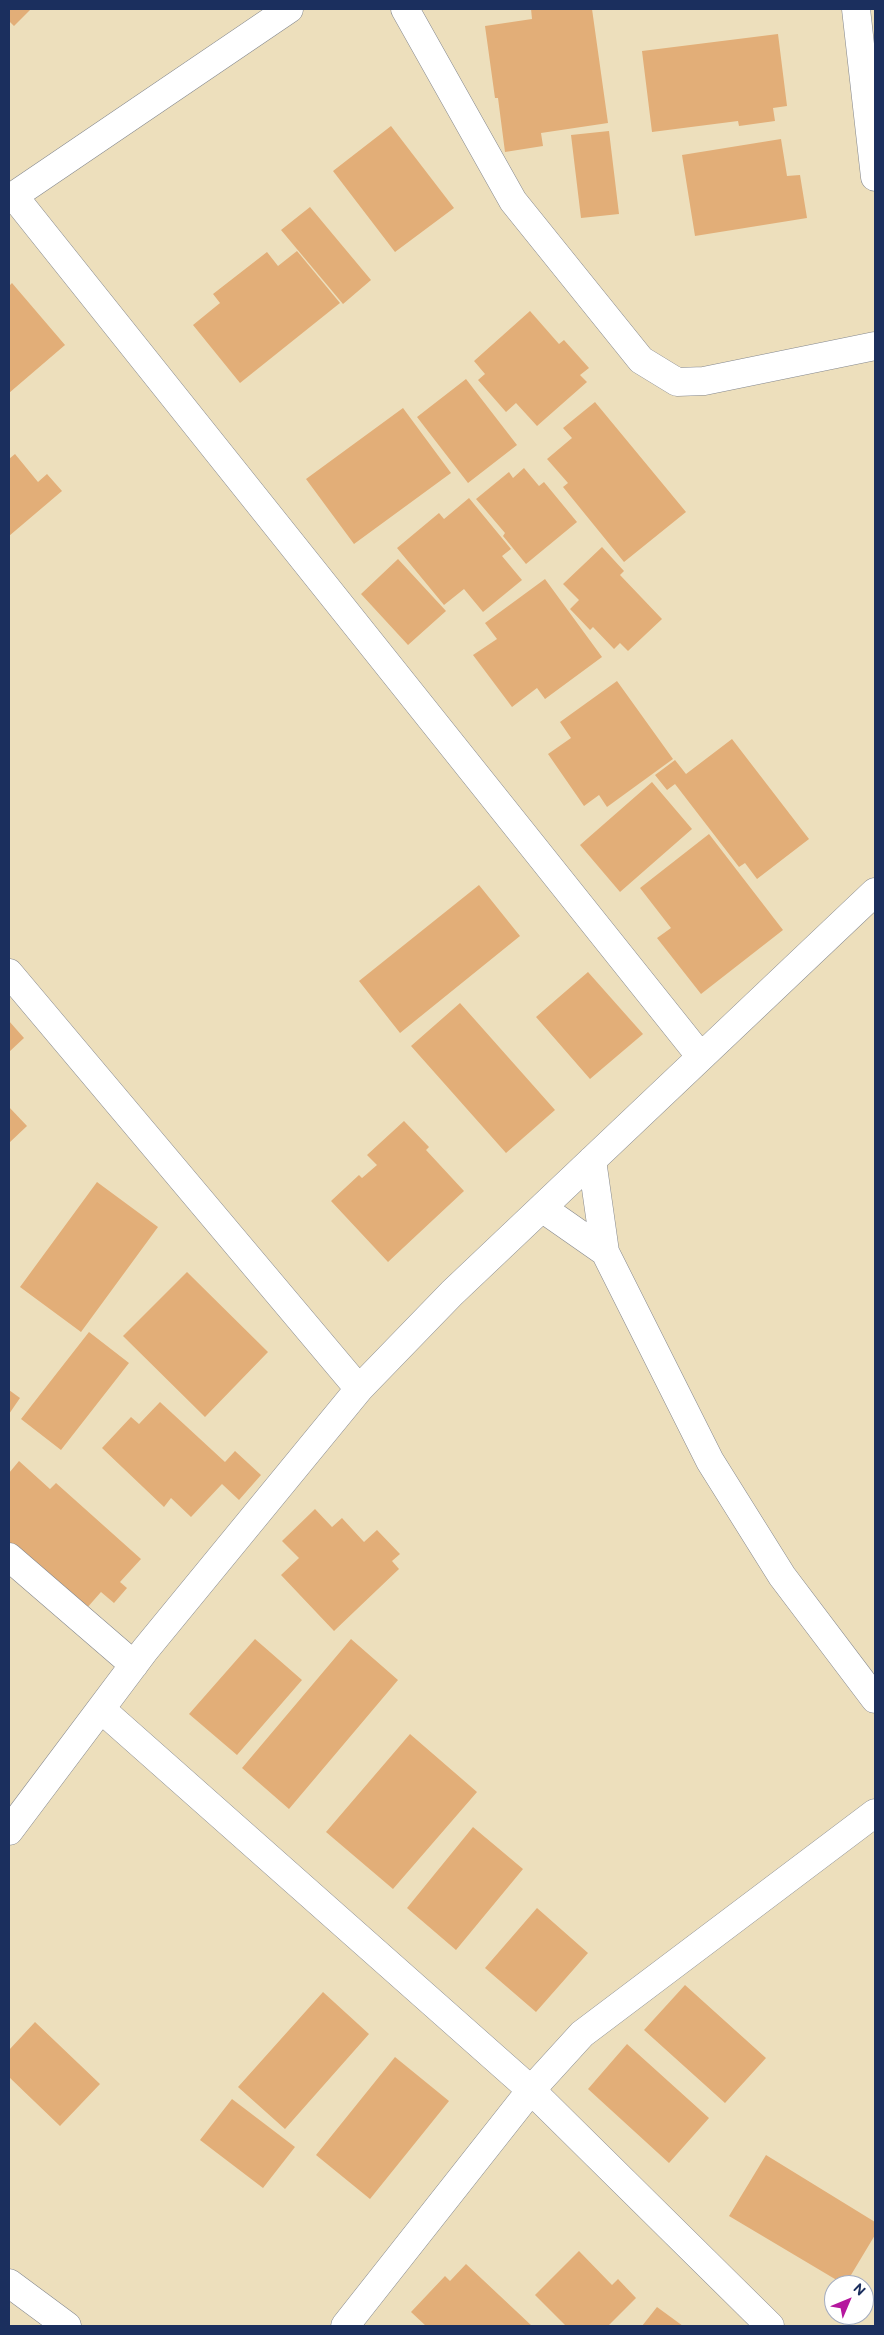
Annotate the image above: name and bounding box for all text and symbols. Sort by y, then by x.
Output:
north arrow [824,2275,874,2325]
text: N [850,2280,869,2299]

